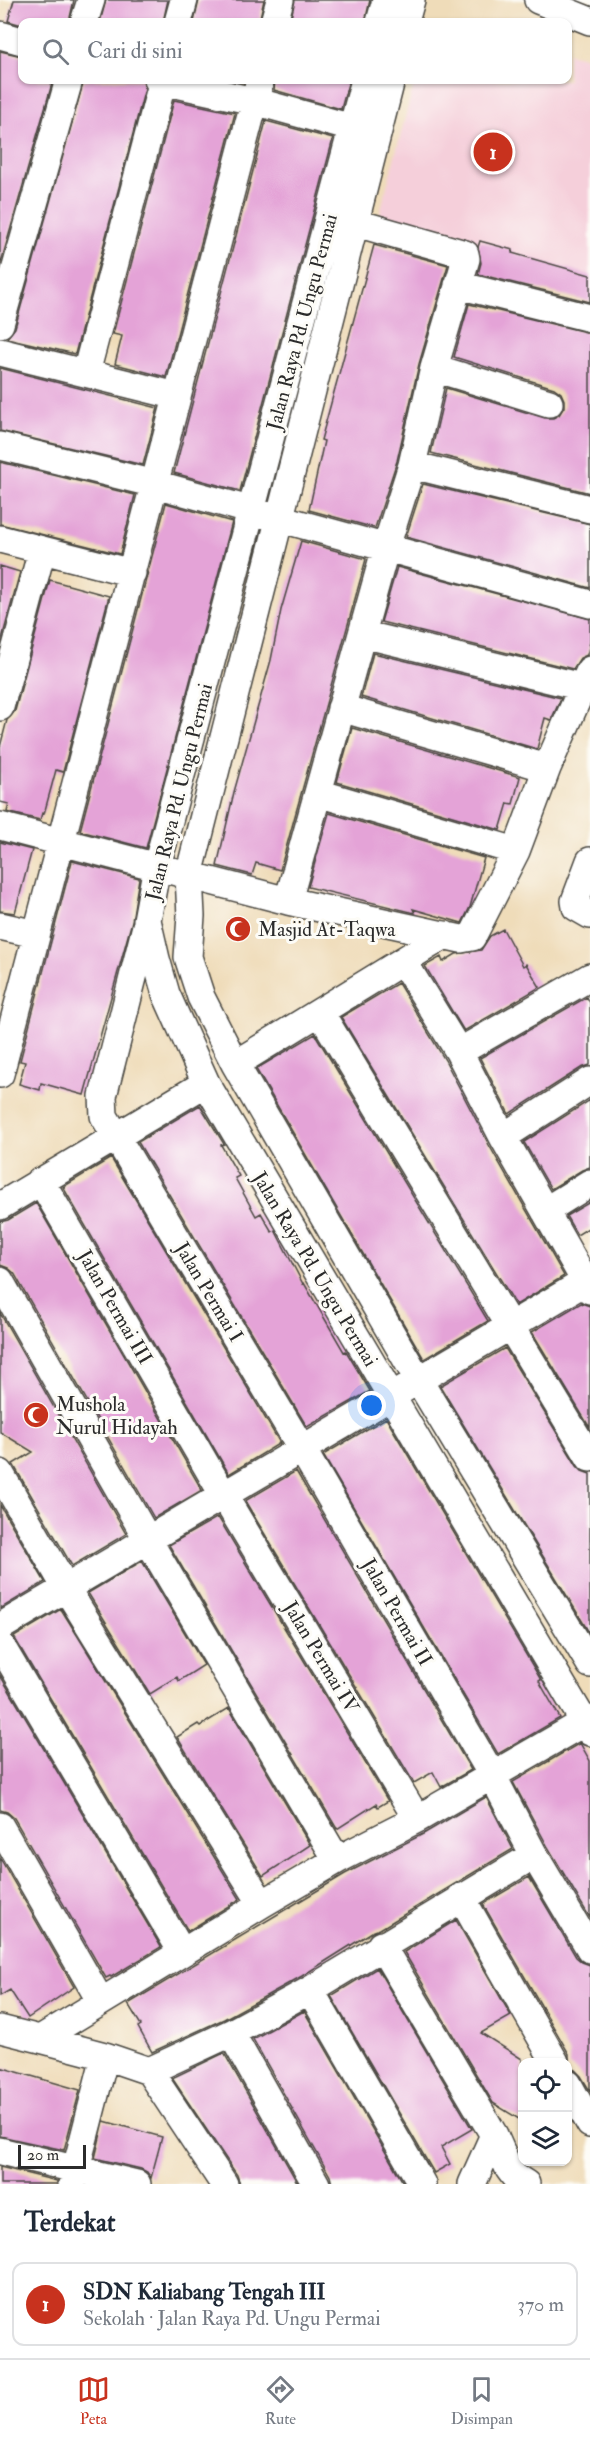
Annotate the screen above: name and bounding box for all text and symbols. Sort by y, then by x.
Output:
search box [18,18,572,84]
icon: search [39,35,72,68]
text: Cari di sini [87,37,183,65]
pin: 1 [474,130,512,174]
street label: Jalan Raya Pd. Ungu Permai [261,211,343,434]
street label: Jalan Raya Pd. Ungu Permai [140,681,218,904]
mosque icon: Masjid At-Taqwa [223,914,253,944]
place label: Masjid At-Taqwa [258,917,396,942]
street label: Jalan Raya Pd. Ungu Permai [246,1166,383,1371]
street label: Jalan Permai I [169,1237,249,1346]
street label: Jalan Permai III [72,1244,158,1369]
your location [357,1391,386,1420]
place label: Mushola Nurul Hidayah [56,1392,178,1440]
mosque icon: Mushola Nurul Hidayah [21,1400,51,1430]
street label: Jalan Permai II [356,1553,438,1670]
street label: Jalan Permai IV [277,1596,365,1718]
map controls [518,2058,572,2166]
button: locate [518,2058,572,2112]
button: layers [518,2112,572,2166]
scale bar [18,2142,86,2170]
text: 20 m [27,2145,59,2165]
text: Terdekat [24,2207,115,2239]
text: SDN Kaliabang Tengah III [83,2278,326,2306]
text: 1 [42,2292,49,2317]
text: 370 m [517,2292,564,2317]
text: Sekolah · Jalan Raya Pd. Ungu Permai [83,2306,381,2331]
tab: Peta [77,2373,110,2429]
tab: Rute [264,2373,297,2429]
tab: Disimpan [451,2373,513,2429]

